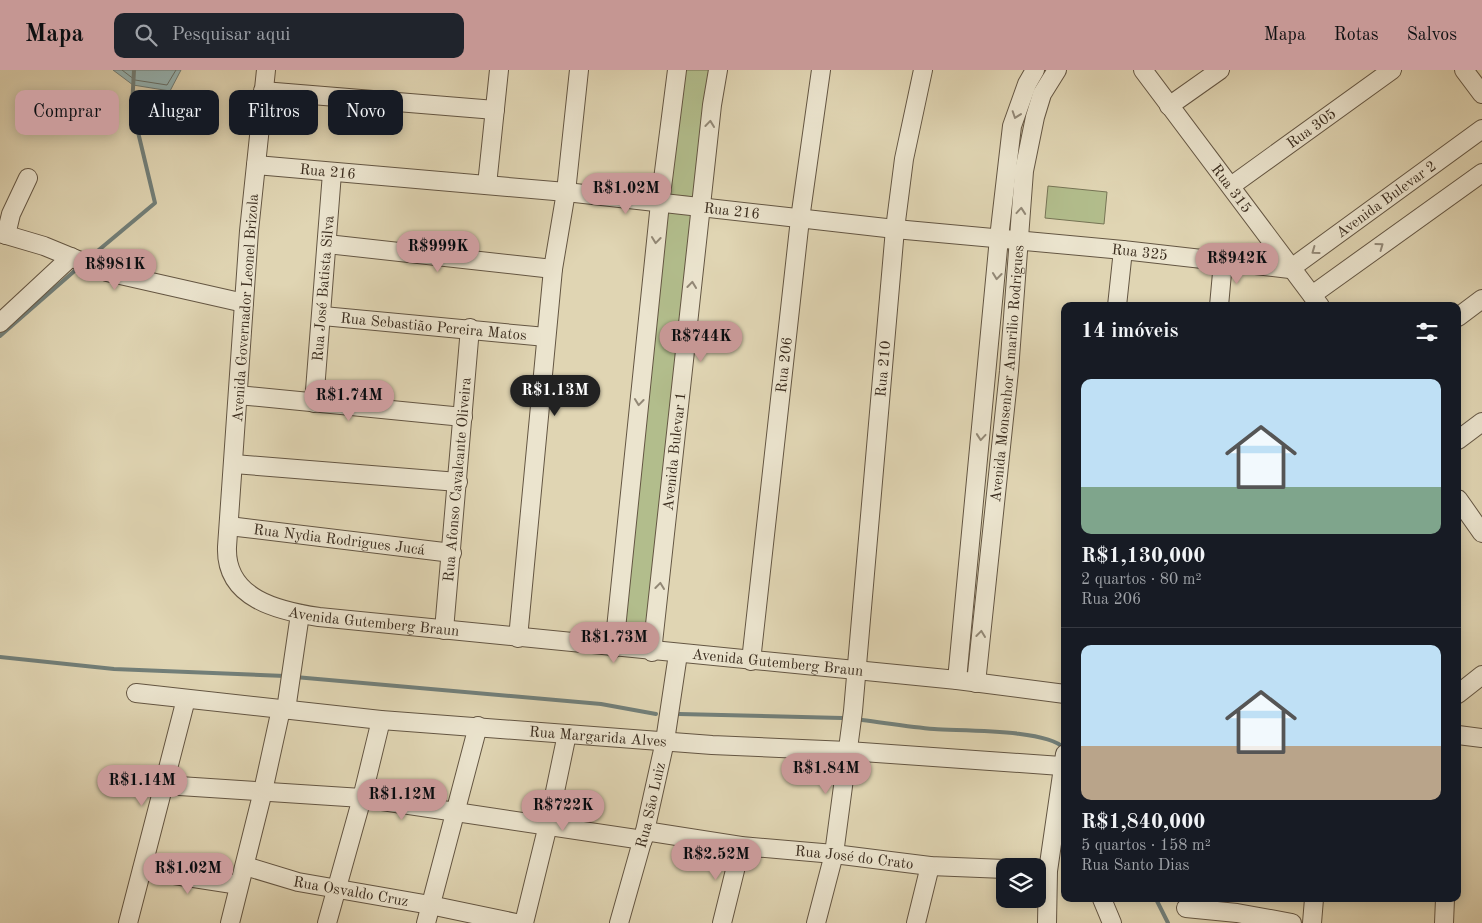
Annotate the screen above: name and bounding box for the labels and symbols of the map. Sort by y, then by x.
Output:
street label: Rua 305 [1285,107,1340,152]
one-way arrow [1012,110,1022,118]
one-way arrow [704,119,715,127]
street label: Avenida Bulevar 2 [1334,159,1440,242]
street label: Rua 315 [1208,162,1254,216]
street label: Rua 216 [299,163,356,183]
pin: R$1.02M [580,172,672,215]
street label: Avenida Governador Leonel Brizola [231,193,262,423]
street label: Rua 216 [703,202,761,223]
one-way arrow [1015,207,1026,215]
street label: Rua José Batista Silva [311,214,338,362]
pin: R$999K [397,230,479,273]
one-way arrow [651,236,662,244]
pin: R$942K [1196,242,1278,285]
street label: Rua 325 [1111,243,1168,264]
one-way arrow [1374,243,1383,252]
street label: Avenida Monsenhor Amarilio Rodrigues [989,244,1027,503]
one-way arrow [1312,245,1321,254]
pin: R$981K [74,248,156,291]
one-way arrow [991,272,1002,280]
one-way arrow [686,281,697,289]
street label: Rua Sebastião Pereira Matos [340,312,527,344]
pin: R$744K [660,320,742,363]
street label: Rua 206 [775,336,796,394]
street label: Rua 210 [874,340,894,398]
pin: R$1.13M [509,374,601,417]
street label: Rua Afonso Cavalcante Oliveira [442,376,475,583]
pin: R$1.74M [303,380,395,422]
street label: Avenida Bulevar 1 [662,391,689,512]
one-way arrow [634,398,645,406]
one-way arrow [976,434,987,442]
street label: Rua Nydia Rodrigues Jucá [252,523,426,559]
one-way arrow [654,582,665,590]
street label: Avenida Gutemberg Braun [286,605,460,640]
pin: R$1.73M [568,622,660,664]
one-way arrow [975,630,986,638]
street label: Avenida Gutemberg Braun [691,648,864,680]
street label: Rua Margarida Alves [528,725,667,751]
pin: R$1.84M [780,752,872,795]
street label: Rua São Luiz [635,761,669,850]
pin: R$1.14M [96,764,188,807]
pin: R$1.12M [356,778,448,821]
pin: R$722K [522,790,604,832]
pin: R$2.52M [670,838,762,881]
street label: Rua José do Crato [794,845,914,873]
pin: R$1.02M [142,852,234,895]
street label: Rua Osvaldo Cruz [292,875,409,910]

